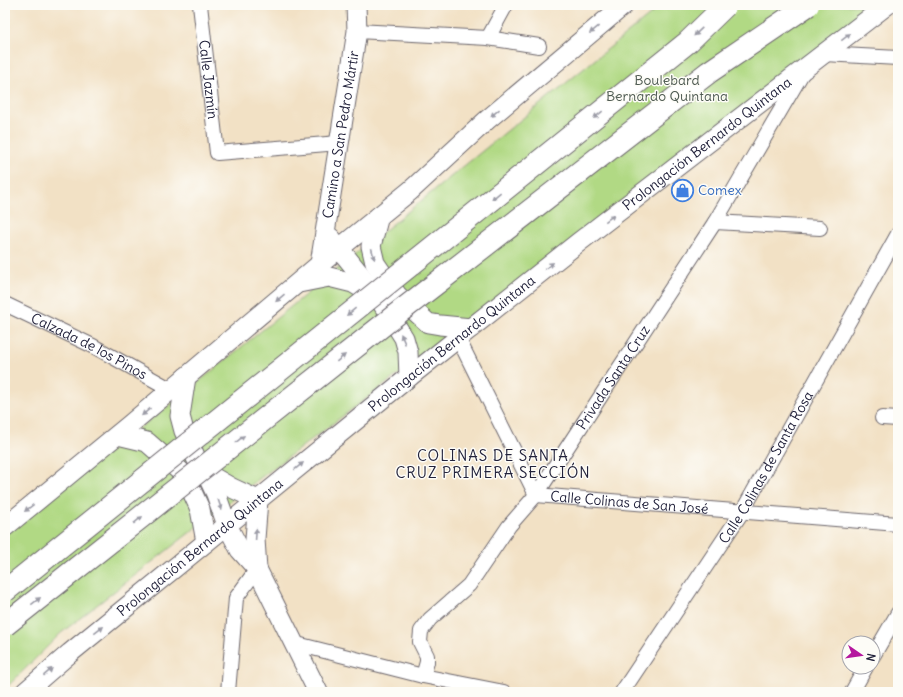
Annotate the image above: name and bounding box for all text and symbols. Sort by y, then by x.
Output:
one-way arrow [589,25,600,34]
one-way arrow [693,27,703,37]
one-way arrow [841,33,852,41]
street label: Calle Jazmín [195,39,222,120]
street label: Camino a San Pedro Mártir [318,49,363,220]
park label: Boulebard Bernardo Quintana [606,71,728,105]
street label: Prolongación Bernardo Quintana [619,73,795,214]
one-way arrow [489,109,500,118]
one-way arrow [592,110,603,119]
shop icon: Comex [670,177,696,203]
place label: Comex [698,181,742,199]
one-way arrow [491,192,502,200]
one-way arrow [604,214,615,222]
one-way arrow [370,248,376,260]
one-way arrow [544,261,555,270]
street label: Prolongación Bernardo Quintana [365,271,539,416]
one-way arrow [274,293,285,302]
one-way arrow [346,308,357,317]
street label: Calzada de los Pinos [28,309,150,383]
street label: Privada Santa Cruz [572,322,654,433]
one-way arrow [400,334,406,345]
one-way arrow [336,354,347,363]
street label: Calle Colinas de Santa Rosa [715,388,817,547]
one-way arrow [140,407,151,416]
one-way arrow [234,435,245,444]
district label: COLINAS DE SANTA CRUZ PRIMERA SECCIÓN [395,446,591,482]
one-way arrow [294,462,305,471]
street label: Prolongación Bernardo Quintana [113,474,286,620]
street label: Calle Colinas de San José [550,487,709,518]
one-way arrow [217,500,223,512]
one-way arrow [23,504,34,512]
one-way arrow [132,516,143,525]
one-way arrow [252,528,259,540]
one-way arrow [30,596,41,605]
one-way arrow [94,626,104,634]
north arrow [841,635,881,675]
text: N [863,652,878,663]
one-way arrow [43,668,53,677]

